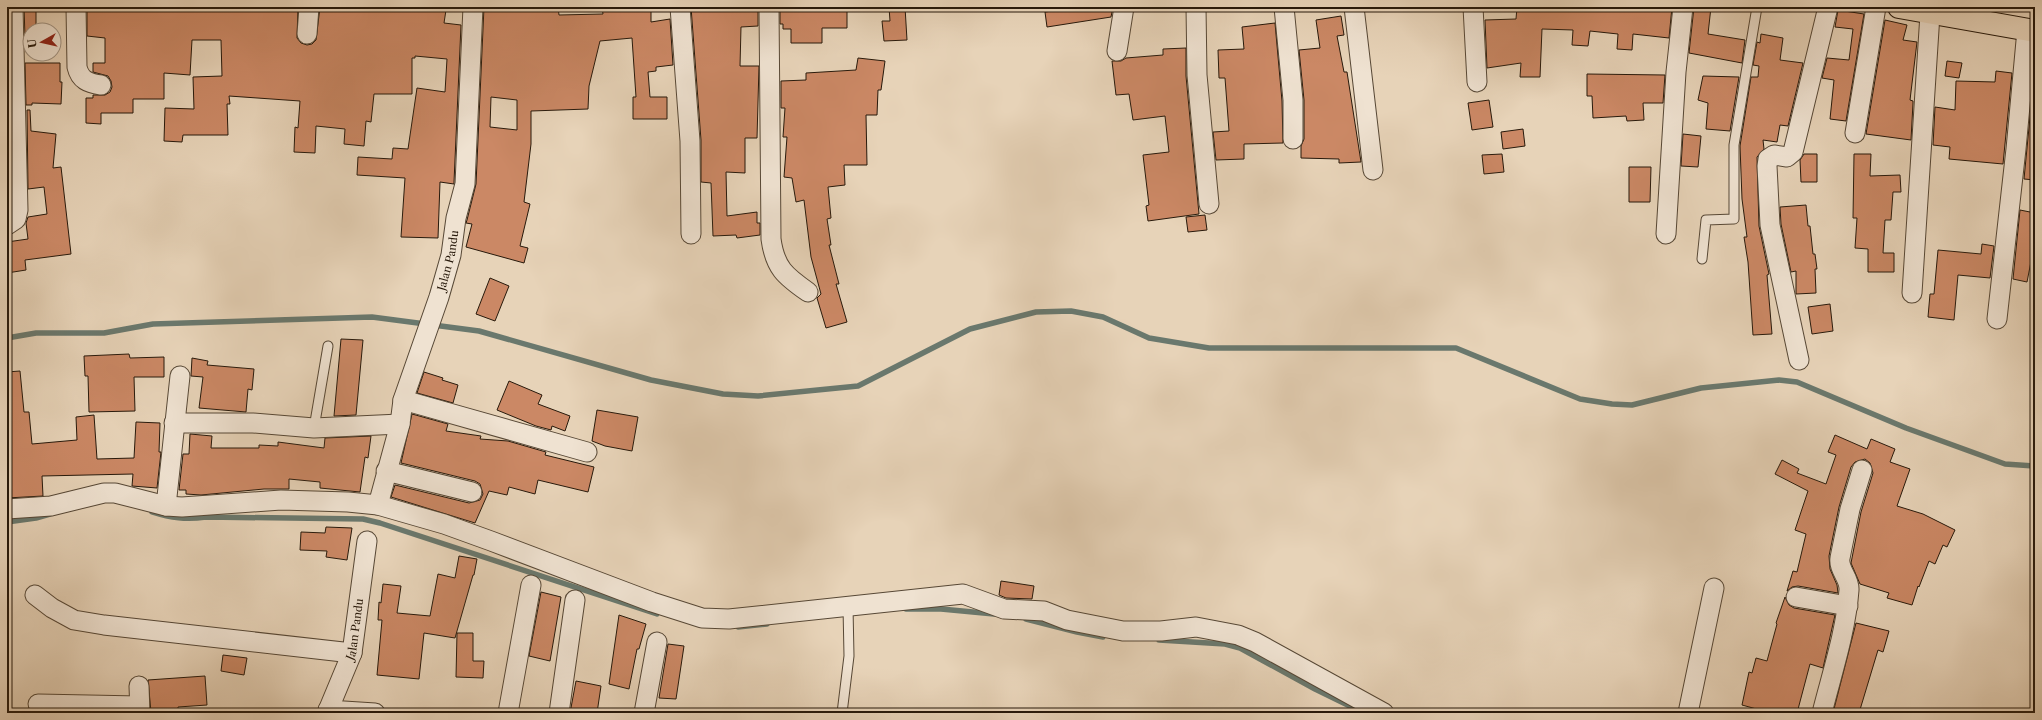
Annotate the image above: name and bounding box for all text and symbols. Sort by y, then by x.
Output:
north arrow [22,22,62,62]
text: U [25,38,40,49]
street label: Jalan Pandu [434,229,461,294]
street label: Jalan Pandu [342,597,366,664]

